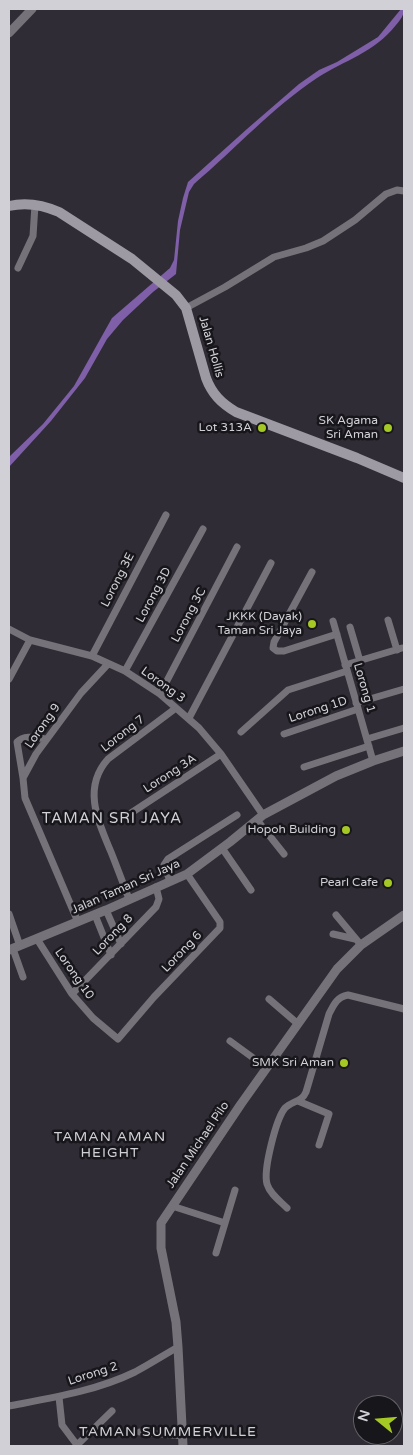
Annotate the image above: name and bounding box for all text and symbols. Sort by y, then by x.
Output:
street label: Jalan Hollis [195,315,227,379]
place label: SK Agama Sri Aman [319,414,378,442]
place label: Lot 313A [199,421,252,435]
marker: Lot 313A [256,422,268,434]
marker: SK Agama Sri Aman [382,422,394,434]
street label: Lorong 3E [98,550,138,610]
street label: Lorong 3D [133,565,175,625]
street label: Lorong 3C [169,585,209,645]
place label: JKKK (Dayak) Taman Sri Jaya [217,610,302,638]
marker: JKKK (Dayak) Taman Sri Jaya [306,618,318,630]
street label: Lorong 1 [350,661,378,715]
street label: Lorong 3 [138,664,188,706]
street label: Lorong 1D [287,694,349,726]
street label: Lorong 9 [22,701,64,751]
street label: Lorong 7 [98,712,148,756]
street label: Lorong 3A [141,752,199,796]
district label: TAMAN SRI JAYA [40,810,184,828]
place label: Hopoh Building [248,823,336,837]
marker: Hopoh Building [340,824,352,836]
street label: Jalan Taman Sri Jaya [70,857,182,917]
place label: Pearl Cafe [320,876,378,890]
marker: Pearl Cafe [382,877,394,889]
street label: Lorong 8 [90,911,136,959]
street label: Lorong 6 [159,928,205,976]
street label: Lorong 10 [51,946,97,1002]
place label: SMK Sri Aman [252,1056,334,1070]
marker: SMK Sri Aman [338,1057,350,1069]
street label: Jalan Michael Pilo [164,1099,232,1191]
district label: TAMAN AMAN HEIGHT [52,1129,168,1162]
street label: Lorong 2 [66,1359,120,1389]
north arrow [353,1395,403,1445]
text: N [354,1408,374,1424]
district label: TAMAN SUMMERVILLE [77,1424,259,1440]

